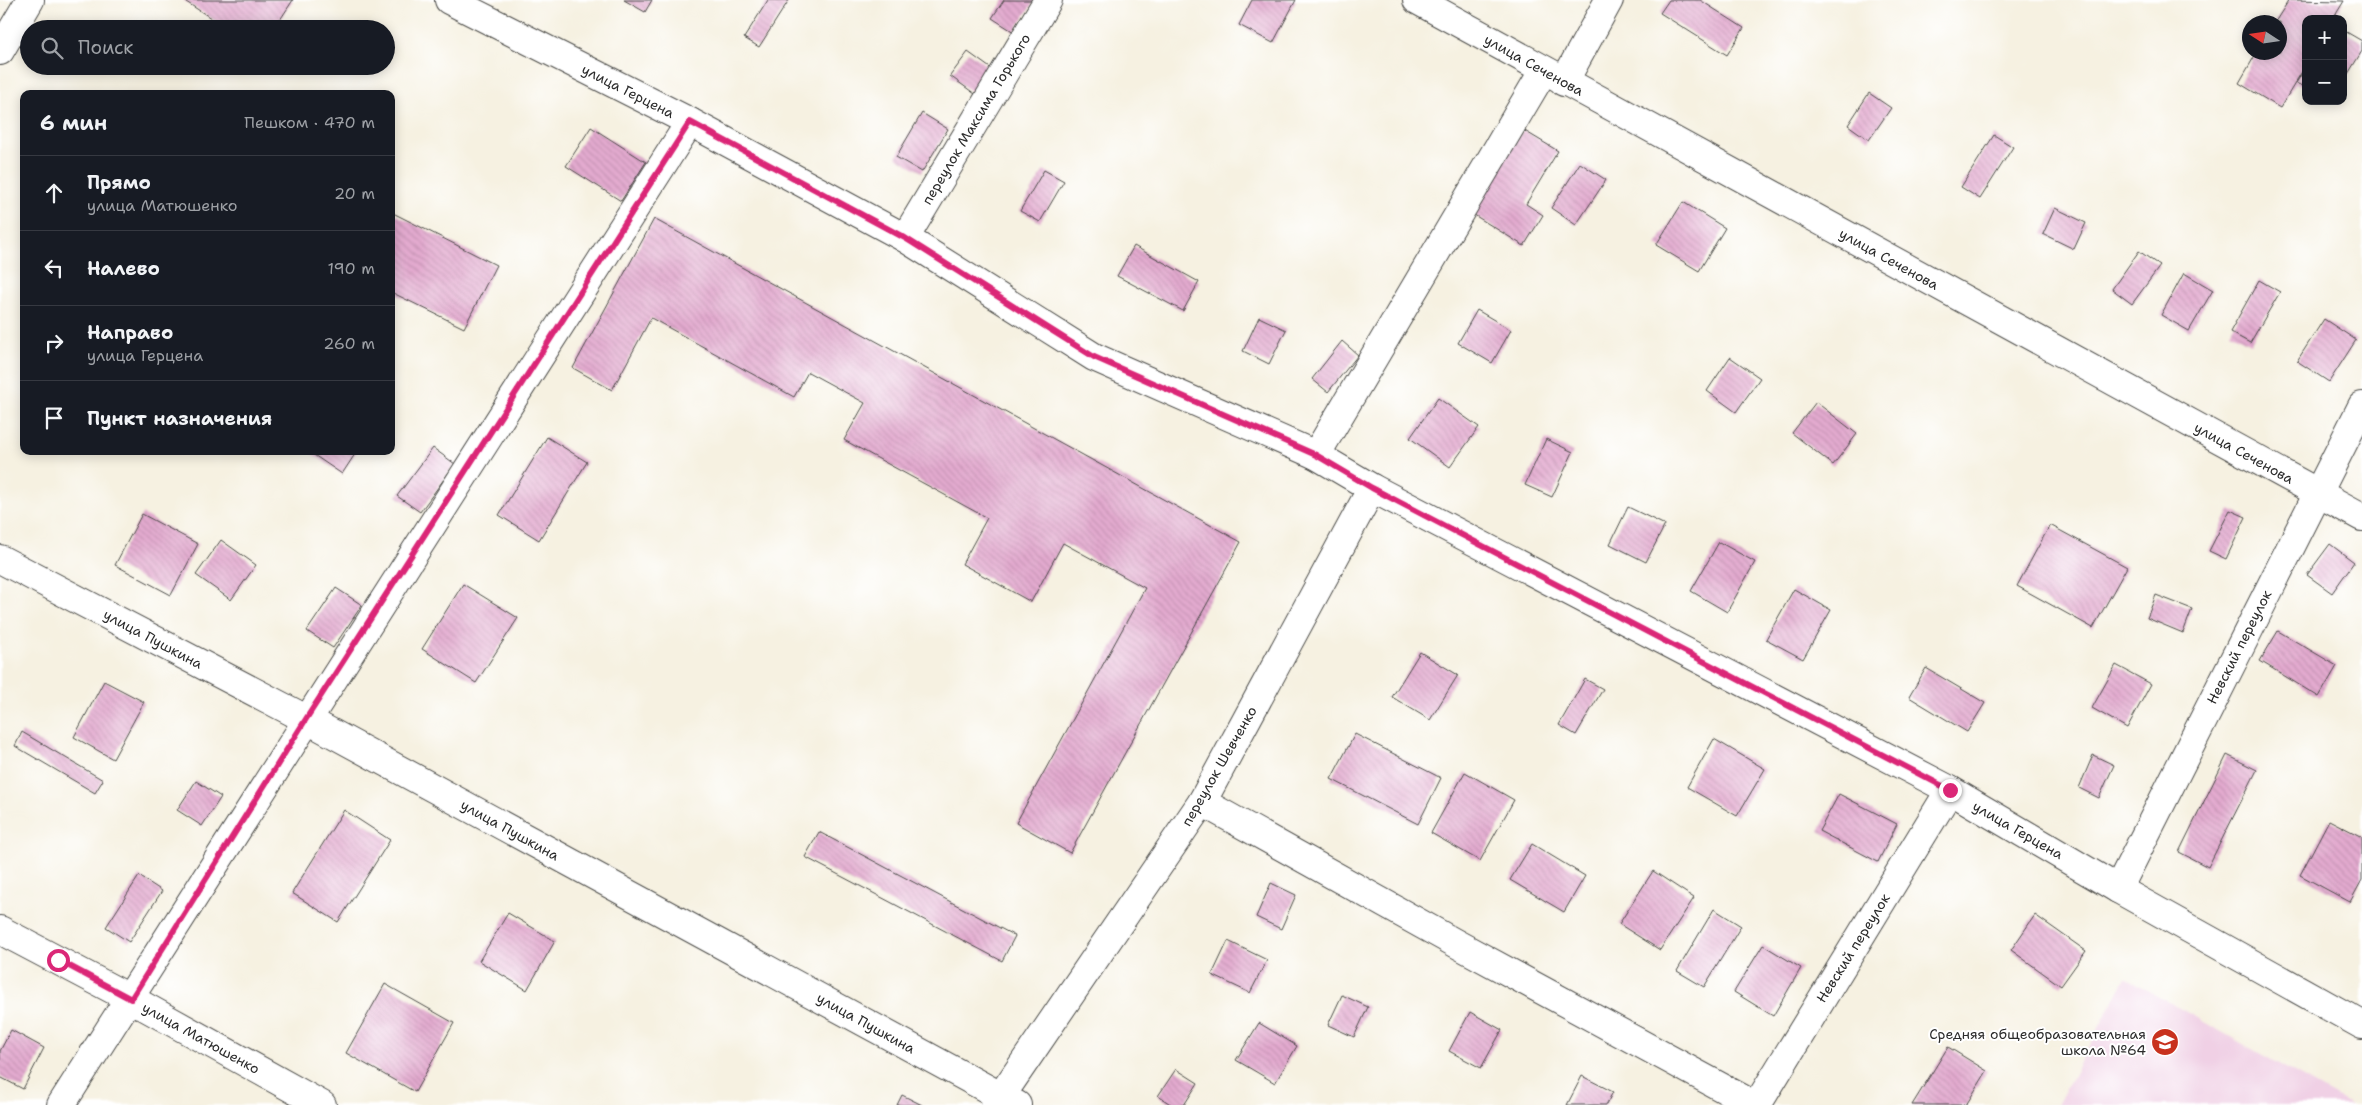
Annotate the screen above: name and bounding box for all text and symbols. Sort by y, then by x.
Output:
north arrow [2242,15,2287,60]
map controls [2302,15,2347,105]
button: + [2302,15,2347,60]
search box [20,20,395,75]
street label: переулок Максима Горького [918,30,1034,208]
street label: улица Сеченова [1481,30,1587,100]
icon: search [38,34,66,62]
text: Поиск [78,35,133,60]
street label: улица Герцена [579,60,678,122]
button: − [2302,60,2347,105]
text: 6 мин [40,109,107,137]
text: Пешком · 470 m [244,112,375,133]
text: Прямо [87,170,151,195]
icon: ahead [40,179,68,207]
text: 20 m [334,183,375,204]
text: улица Матюшенко [87,195,237,216]
street label: улица Сеченова [1836,224,1942,294]
icon: left [40,254,68,282]
text: Налево [87,256,160,281]
text: 190 m [328,258,375,279]
text: Направо [87,320,173,345]
icon: right [40,329,68,357]
text: 260 m [323,333,375,354]
text: улица Герцена [87,345,203,366]
icon: arrive [40,404,68,432]
text: Пункт назначения [87,406,272,431]
street label: улица Сеченова [2191,418,2297,488]
street label: Невский переулок [2202,586,2276,707]
street label: улица Пушкина [100,605,206,673]
street label: переулок Шевченко [1177,703,1261,829]
route end [1939,779,1962,802]
street label: улица Пушкина [458,795,563,865]
street label: улица Герцена [1970,797,2067,863]
street label: Невский переулок [1812,890,1894,1006]
route start [47,949,70,972]
street label: улица Пушкина [814,988,919,1058]
street label: улица Матюшенко [139,998,263,1078]
place label: Средняя общеобразовательная школа №64 [1929,1025,2146,1059]
school or university icon: Средняя общеобразовательная школа №64 [2150,1027,2180,1057]

